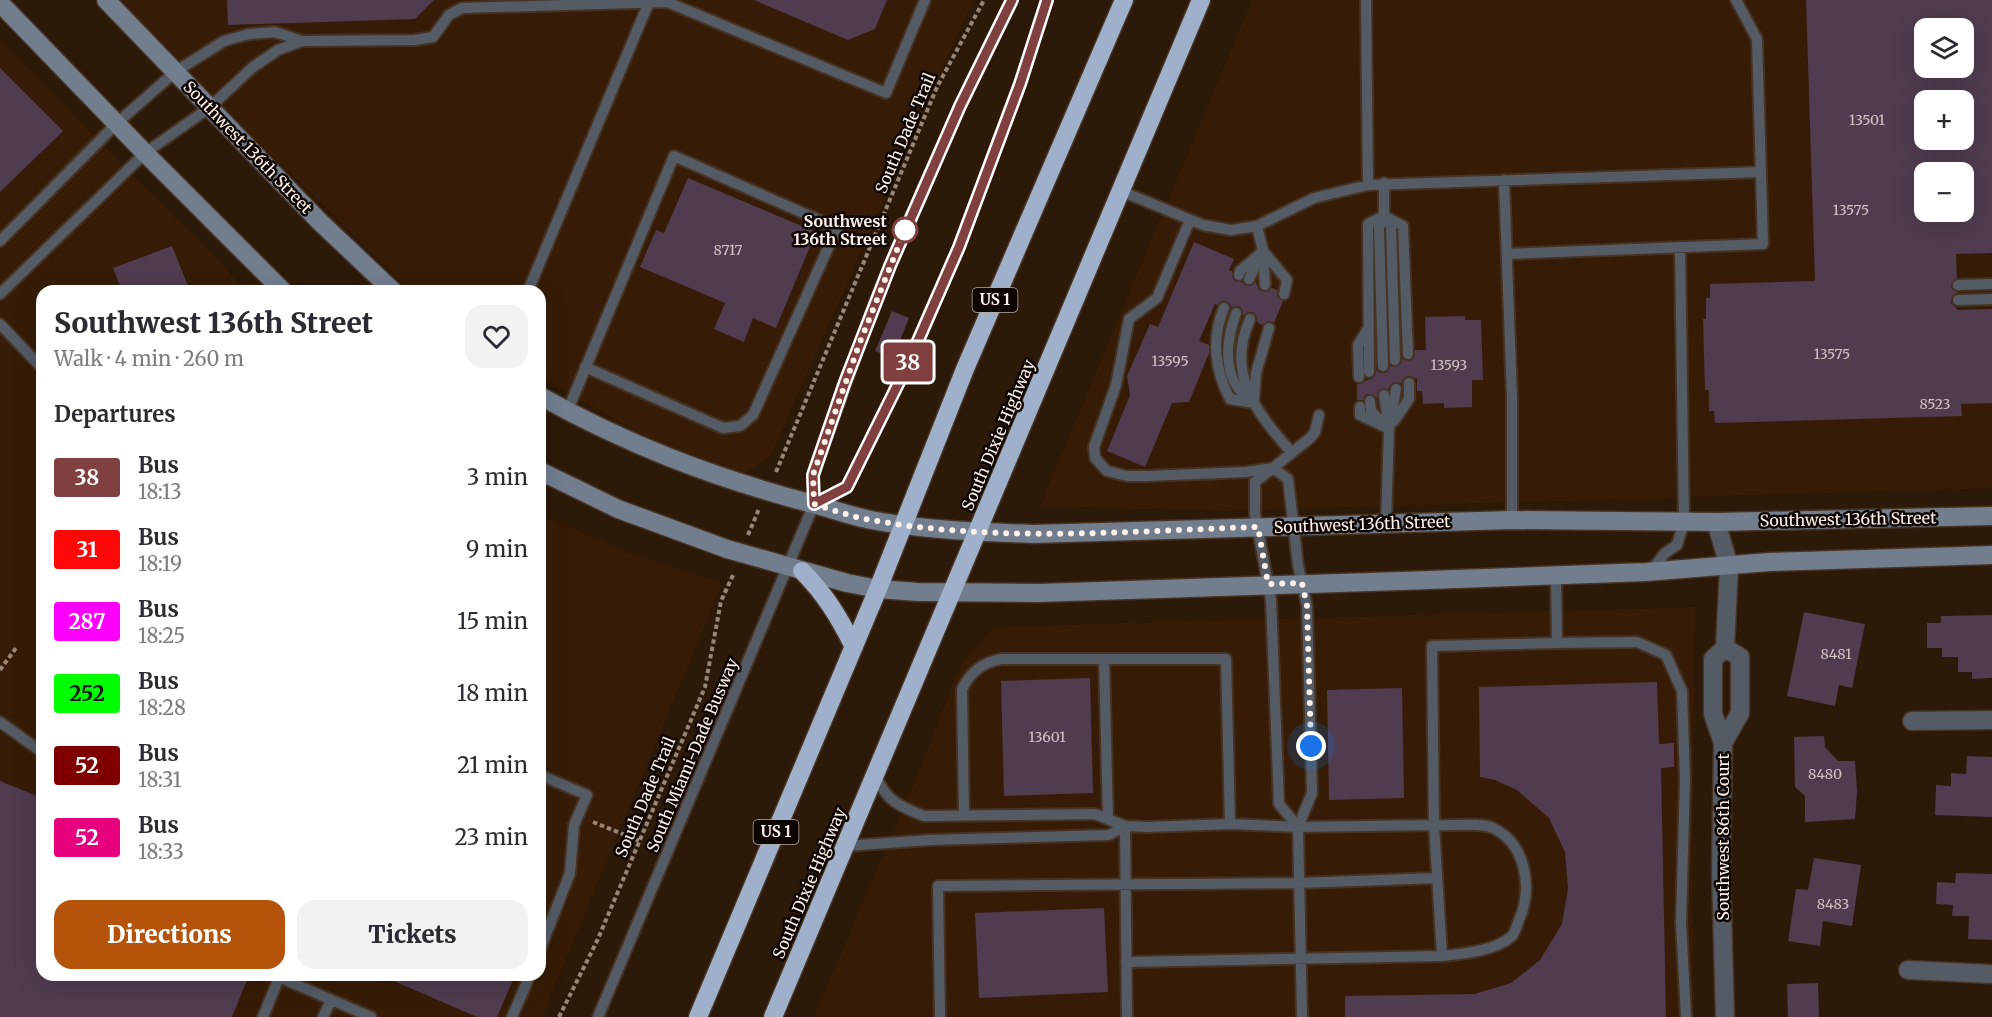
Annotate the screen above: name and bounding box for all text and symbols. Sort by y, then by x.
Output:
map controls [1914,18,1974,222]
button: layers [1914,18,1974,78]
street label: South Dade Trail [871,70,939,196]
street label: Southwest 136th Street [179,77,317,218]
button: + [1914,90,1974,150]
house number: 13501 [1849,111,1885,129]
button: − [1914,162,1974,222]
house number: 13575 [1833,201,1869,219]
place label: Southwest 136th Street [793,211,888,249]
marker: Southwest 136th Street [892,217,918,243]
house number: 8717 [713,241,743,259]
road number: US 1 [972,288,1018,312]
text: Southwest 136th Street [54,305,373,341]
button: heart [465,305,528,368]
line badge: 38 [881,342,935,382]
house number: 13575 [1814,345,1850,363]
text: Walk · 4 min · 260 m [54,346,244,371]
text: 38 [896,349,920,376]
house number: 13595 [1151,352,1189,370]
street label: South Dixie Highway [957,356,1039,514]
house number: 13593 [1431,356,1467,374]
house number: 8523 [1919,395,1951,413]
text: Departures [54,400,176,428]
text: Bus [138,451,179,479]
text: 3 min [467,463,528,491]
text: 38 [75,464,99,491]
text: 18:13 [138,479,182,504]
street label: Southwest 136th Street [1760,507,1937,531]
street label: Southwest 136th Street [1273,511,1451,537]
text: Bus [138,523,179,551]
text: 9 min [466,535,528,563]
text: 31 [77,536,97,563]
text: 18:19 [138,551,182,576]
text: Bus [138,595,179,623]
text: 15 min [457,607,528,635]
text: 287 [68,608,106,635]
text: 18:25 [138,623,185,648]
house number: 8481 [1820,645,1852,663]
street label: South Miami-Dade Busway [642,654,742,855]
text: Bus [138,667,179,695]
text: 18 min [457,679,528,707]
text: 252 [69,680,105,707]
text: 18:28 [138,695,186,720]
house number: 13601 [1028,728,1066,746]
your location [1296,731,1326,761]
street label: South Dade Trail [611,734,679,860]
text: Bus [138,739,179,767]
text: 21 min [457,751,528,779]
text: 52 [75,752,99,779]
street label: Southwest 86th Court [1713,752,1733,921]
house number: 8480 [1808,765,1842,783]
text: 18:31 [138,767,182,792]
street label: South Dixie Highway [768,804,850,962]
text: Bus [138,811,179,839]
road number: US 1 [754,820,798,844]
text: 23 min [454,823,528,851]
text: 52 [75,824,99,851]
text: 18:33 [138,839,184,864]
house number: 8483 [1817,895,1849,913]
button: Directions [54,900,285,969]
button: Tickets [297,900,528,969]

